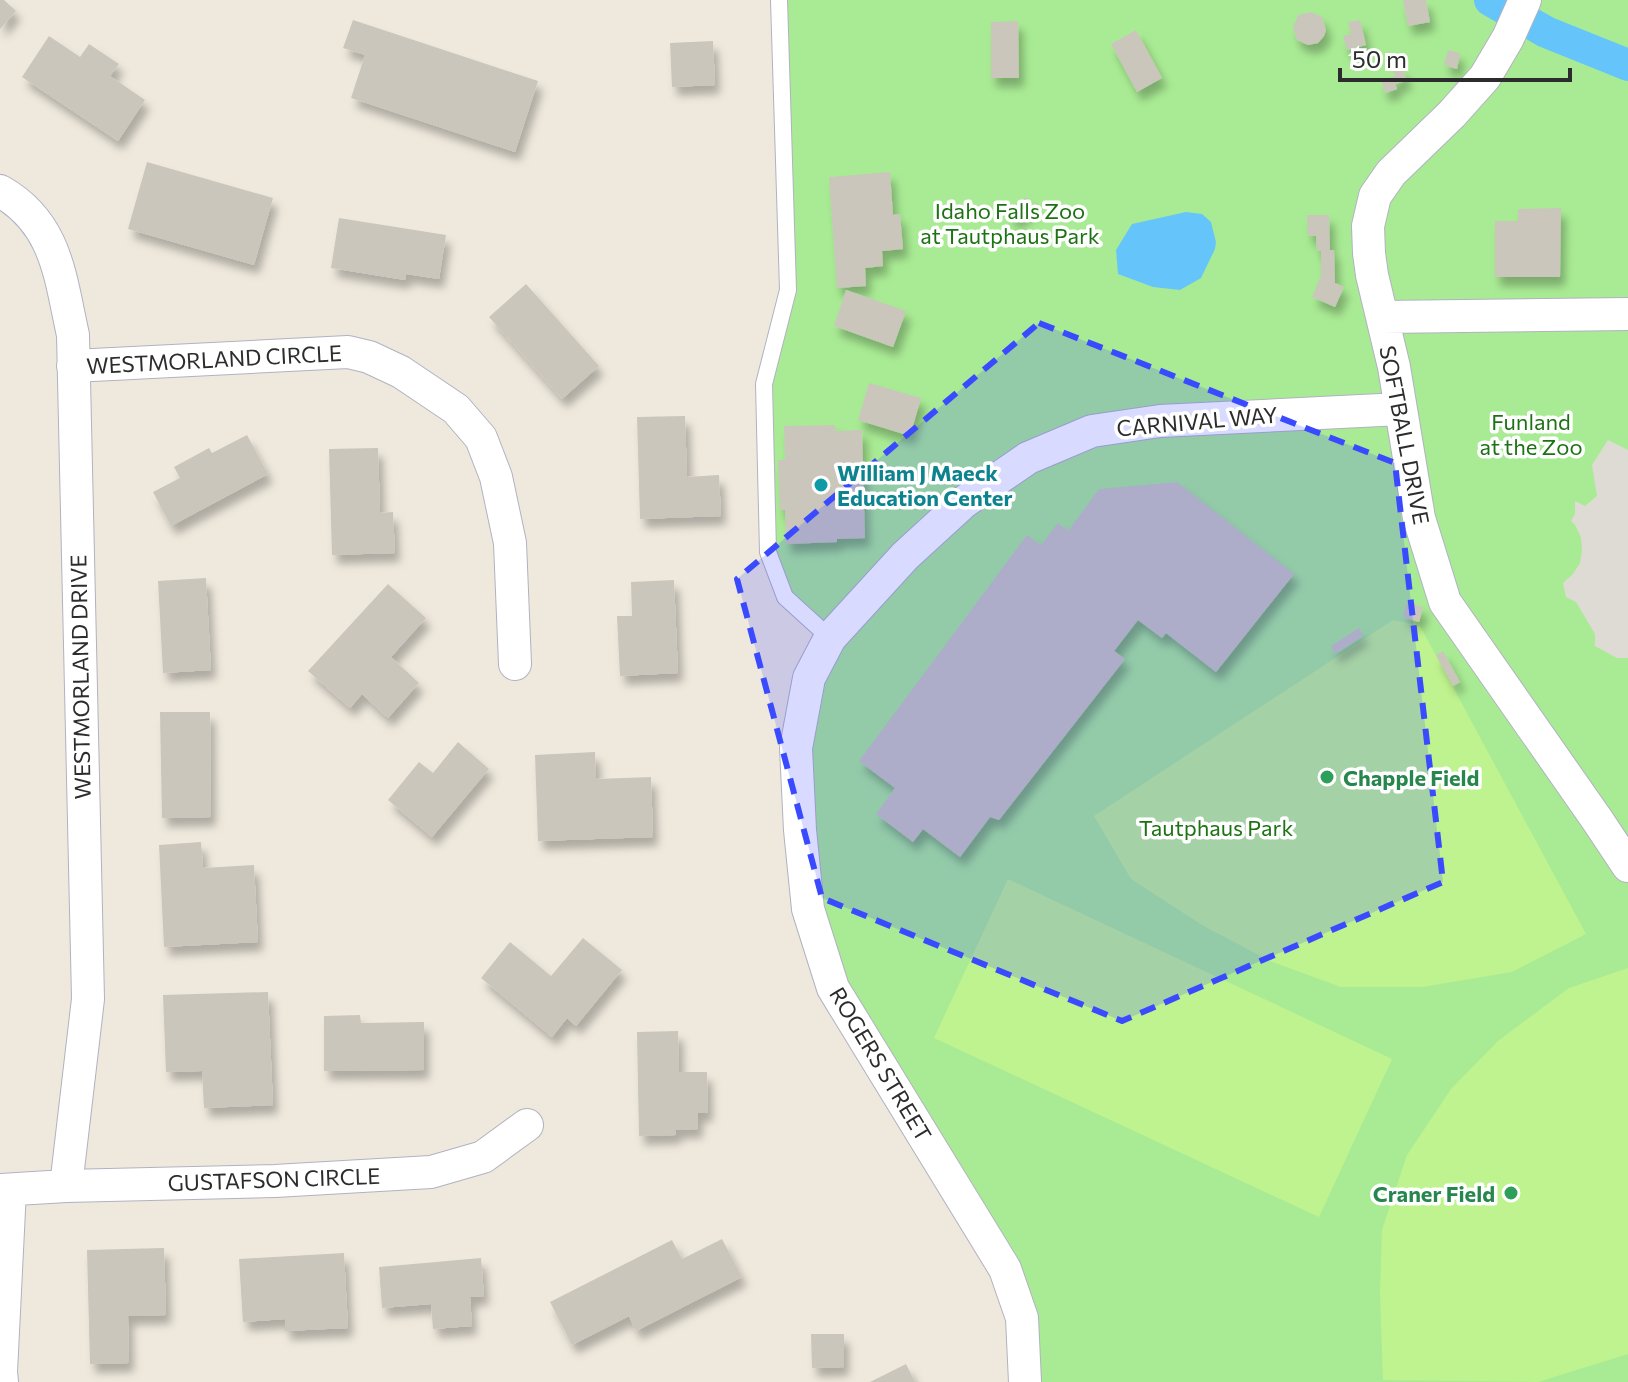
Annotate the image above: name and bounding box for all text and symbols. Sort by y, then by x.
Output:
scale bar [1340,32,1570,82]
text: 50 m [1352,44,1407,73]
park label: Idaho Falls Zoo at Tautphaus Park [920,197,1100,249]
street label: WESTMORLAND CIRCLE [86,339,342,379]
street label: SOFTBALL DRIVE [1374,343,1436,527]
street label: CARNIVAL WAY [1115,401,1279,441]
park label: Funland at the Zoo [1479,408,1583,460]
place label: William J Maeck Education Center [837,459,1013,511]
marker: William J Maeck Education Center [812,476,830,494]
street label: WESTMORLAND DRIVE [64,554,96,800]
place label: Chapple Field [1343,764,1479,791]
marker: Chapple Field [1318,768,1336,786]
park label: Tautphaus Park [1139,814,1293,841]
street label: ROGERS STREET [824,982,938,1146]
street label: GUSTAFSON CIRCLE [167,1162,381,1196]
place label: Craner Field [1373,1180,1495,1207]
marker: Craner Field [1502,1184,1520,1202]

